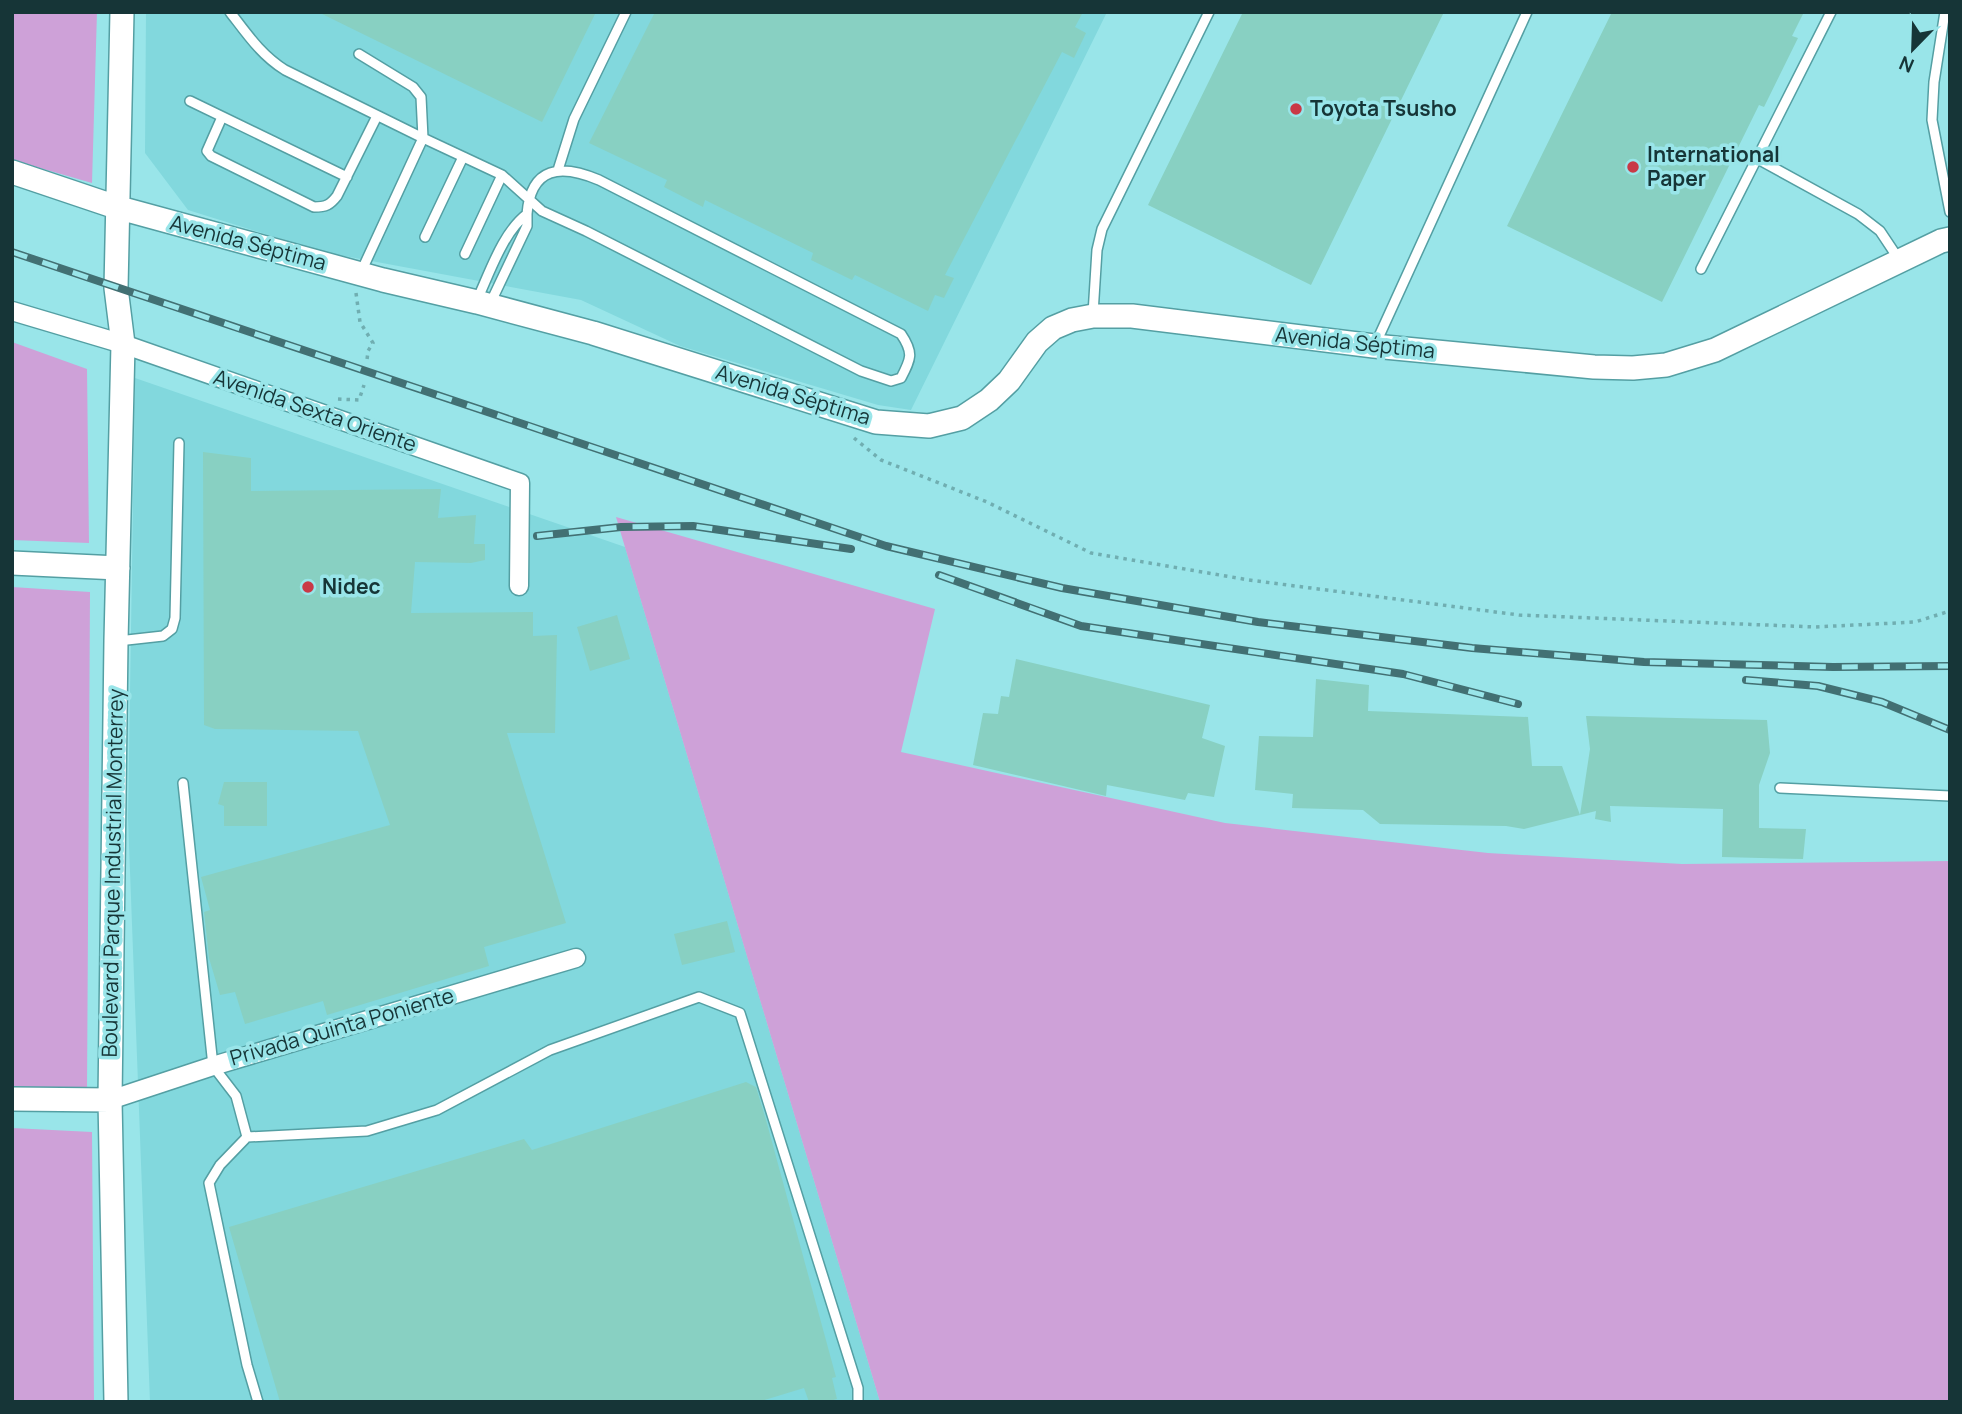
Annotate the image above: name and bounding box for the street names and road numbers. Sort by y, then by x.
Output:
street label: Avenida Séptima [167,208,329,276]
street label: Avenida Séptima [1274,320,1436,364]
street label: Avenida Séptima [712,357,874,431]
street label: Avenida Sexta Oriente [210,362,421,458]
street label: Boulevard Parque Industrial Monterrey [95,688,129,1058]
street label: Privada Quinta Poniente [227,981,457,1071]

